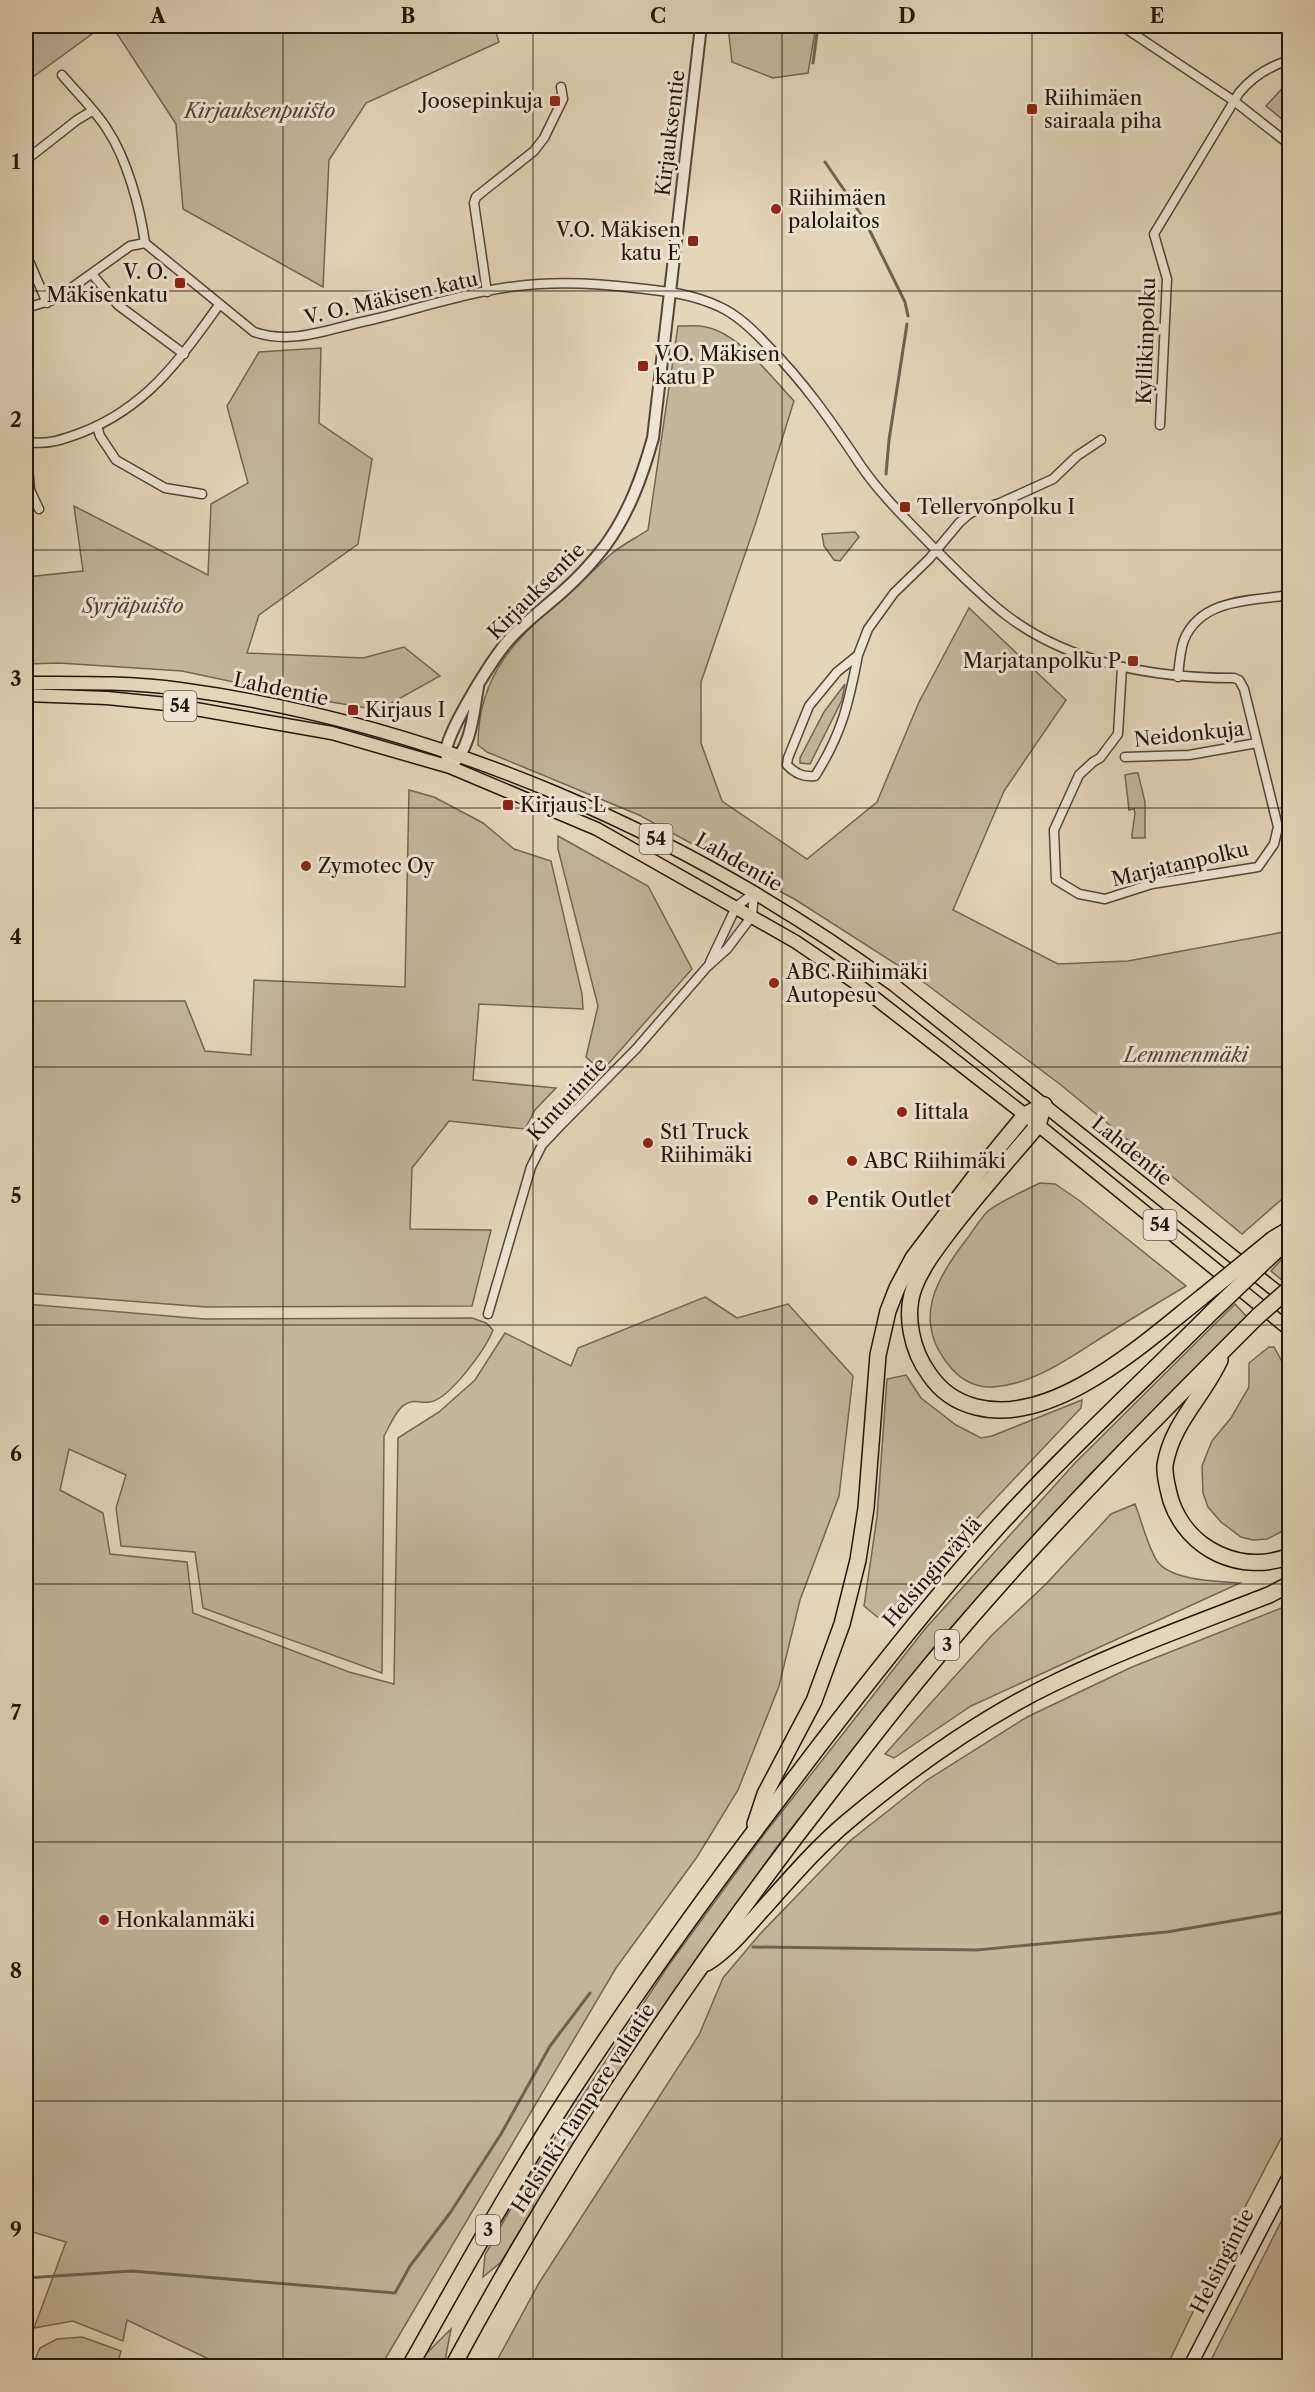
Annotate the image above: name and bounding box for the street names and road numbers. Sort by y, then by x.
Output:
street label: Kirjauksentie [650,69,690,197]
street label: V. O. Mäkisen katu [301,266,480,330]
street label: Kyllikinpolku [1132,277,1160,405]
street label: Kirjauksentie [483,538,589,644]
street label: Lahdentie [231,667,331,711]
road number: 54 [164,691,196,721]
street label: Neidonkuja [1133,716,1246,752]
road number: 54 [640,824,672,854]
street label: Lahdentie [691,827,787,897]
street label: Marjatanpolku [1109,837,1251,891]
street label: Kinturintie [522,1052,612,1146]
street label: Lahdentie [1087,1111,1177,1191]
road number: 54 [1144,1210,1176,1240]
street label: Helsinginväylä [878,1512,986,1632]
road number: 3 [935,1630,959,1660]
street label: Helsinki-Tampere valtatie [506,1999,660,2217]
street label: Helsingintie [1185,2204,1259,2318]
road number: 3 [476,2215,500,2245]

